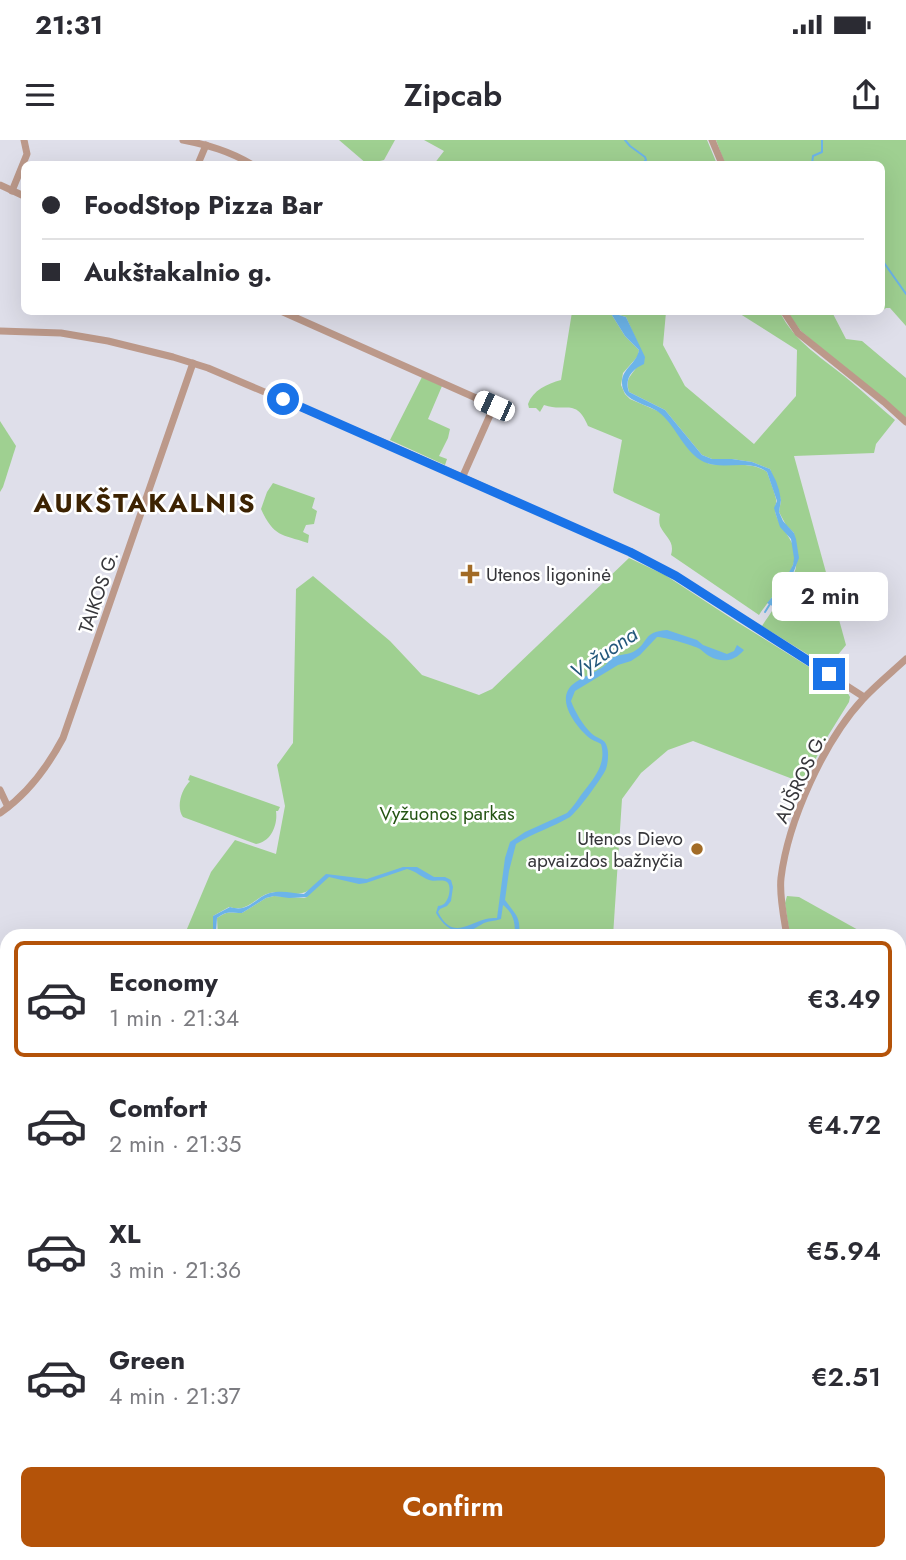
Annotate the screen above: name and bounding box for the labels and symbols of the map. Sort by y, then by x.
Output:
route start [267,383,299,415]
car [471,388,518,424]
district label: AUKŠTAKALNIS [32,484,257,522]
street label: TAIKOS G. [72,548,125,637]
place label: Utenos ligoninė [486,561,611,588]
marker: Utenos ligoninė [460,564,480,584]
callout: 2 min [771,573,887,622]
water label: Vyžuona [564,619,644,687]
route end [813,658,845,690]
street label: AUŠROS G. [768,729,833,828]
park label: Vyžuonos parkas [379,800,515,827]
place label: Utenos Dievo apvaizdos bažnyčia [528,825,683,874]
marker: Utenos Dievo apvaizdos bažnyčia [689,841,705,857]

